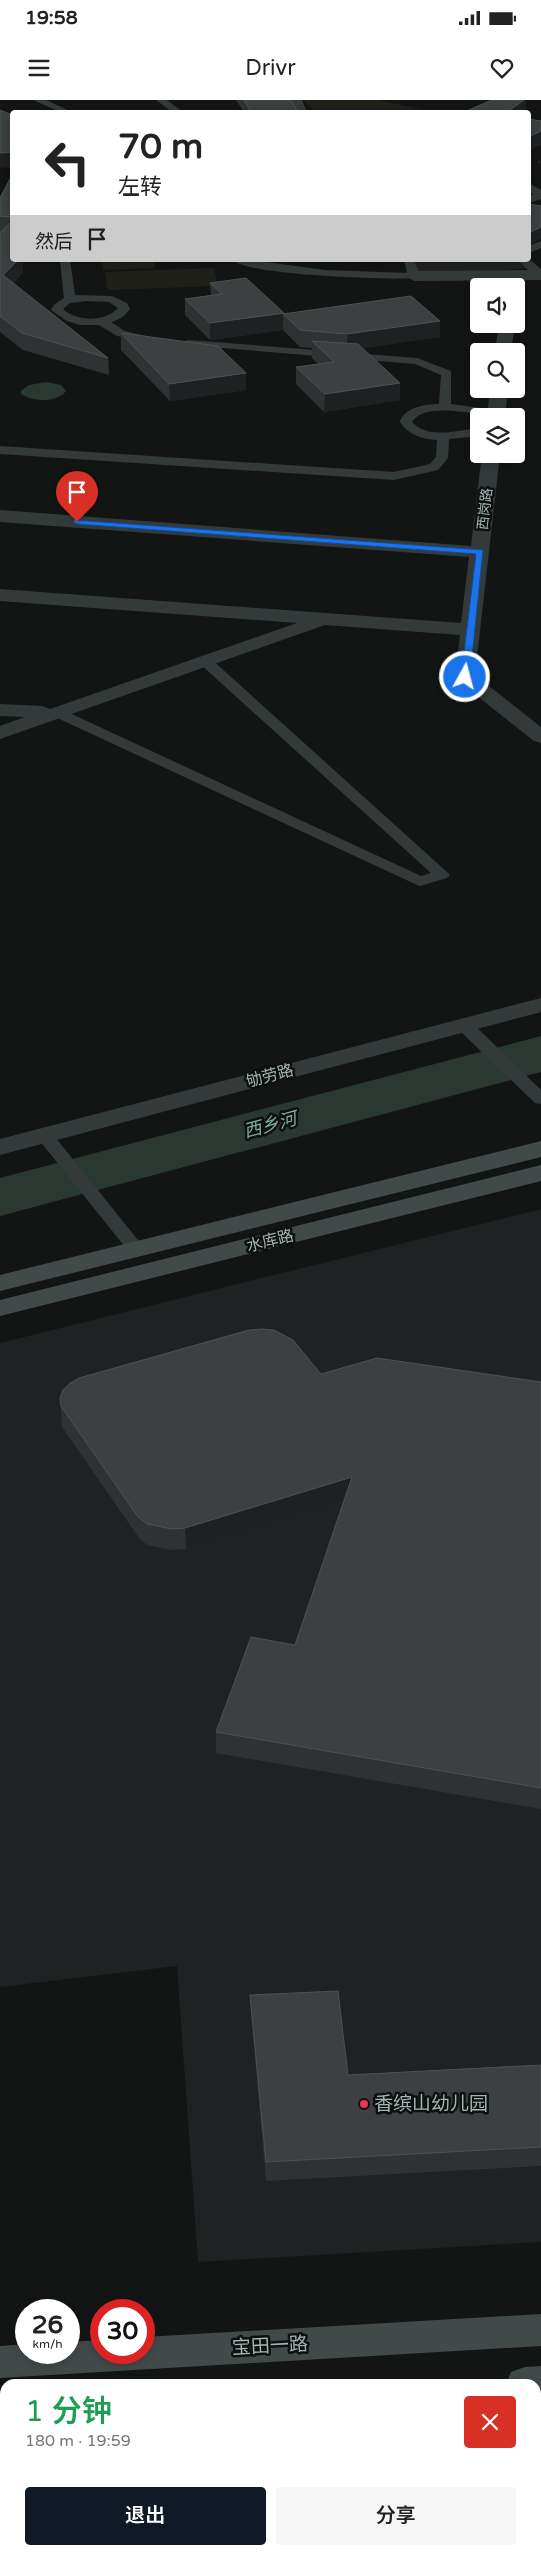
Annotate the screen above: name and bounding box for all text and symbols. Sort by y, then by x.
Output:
text: 19:58 [25,7,78,29]
icon: menu [25,54,53,82]
icon: heart [488,54,516,82]
text: Drivr [245,55,296,81]
text: 70 m [118,126,203,168]
icon: left [35,130,100,195]
text: 左转 [118,174,162,200]
icon: arrive [83,225,111,253]
text: 然后 [35,231,73,253]
map controls [470,278,525,463]
button: sound [470,278,525,333]
button: search [470,343,525,398]
button: layers [470,408,525,463]
pin [56,471,98,522]
icon: arrive [63,478,91,506]
street label: 西岗路 [474,487,496,531]
position arrow [438,650,490,702]
street label: 劬劳路 [244,1060,296,1092]
water label: 西乡河 [241,1107,302,1143]
street label: 水库路 [244,1225,296,1257]
place label: 香缤山幼儿园 [374,2093,488,2115]
marker: 香缤山幼儿园 [358,2098,370,2110]
speed limit sign: 30 [90,2299,155,2364]
text: 26 [32,2310,63,2340]
street label: 宝田一路 [231,2333,309,2359]
text: km/h [32,2337,63,2351]
text: 1 分钟 [25,2393,112,2430]
button: close [464,2396,516,2448]
text: 180 m · 19:59 [25,2431,131,2451]
button: 退出 [25,2487,266,2545]
button: 分享 [276,2487,516,2545]

